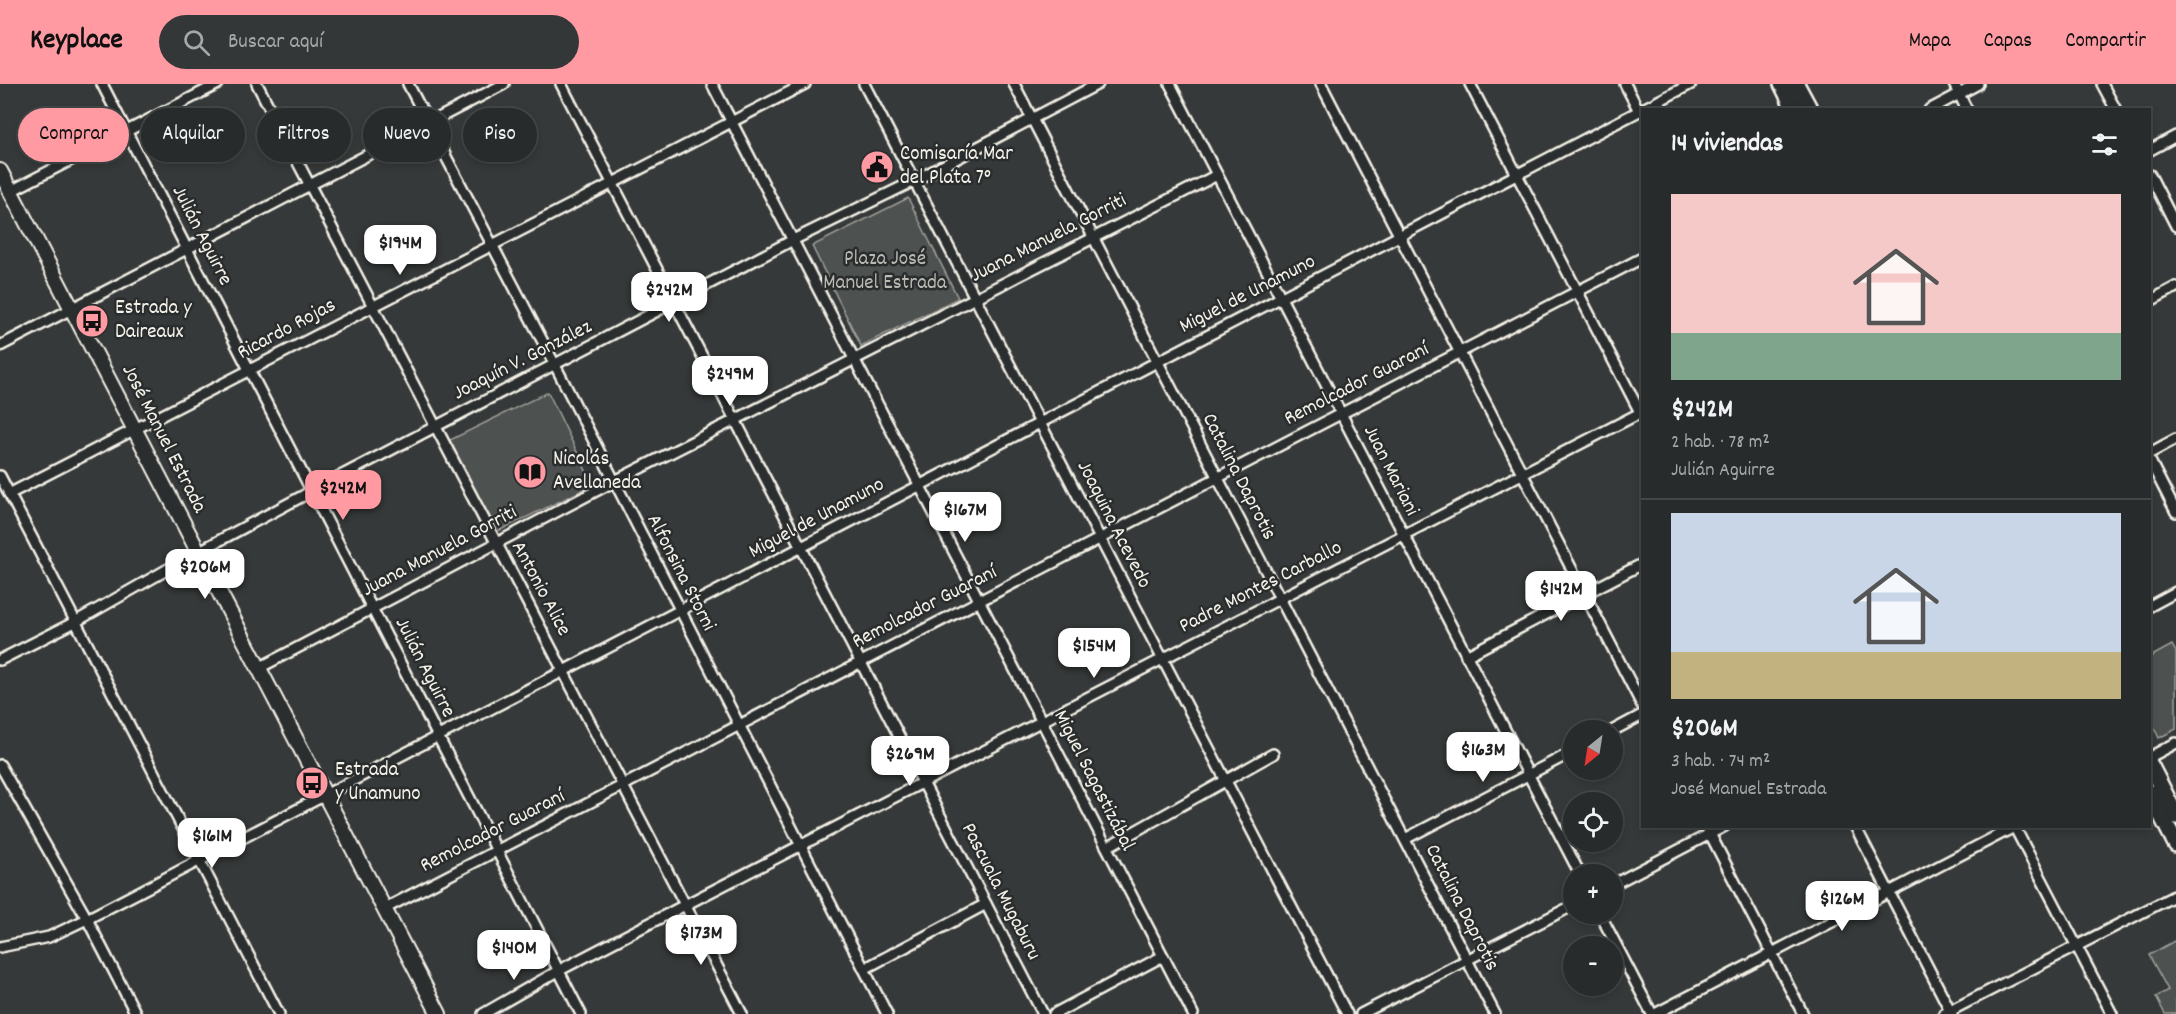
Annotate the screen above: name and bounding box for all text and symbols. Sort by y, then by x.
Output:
search box [159,15,579,69]
text: Keyplace [30,22,123,62]
icon: search [180,26,213,59]
text: Buscar aquí [228,27,323,58]
text: Mapa [1909,27,1951,57]
text: Capas [1984,27,2032,57]
text: Compartir [2065,27,2146,57]
chip: Comprar [18,108,129,162]
chip: Alquilar [141,108,245,162]
chip: Filtros [257,108,351,162]
chip: Nuevo [363,108,451,162]
chip: Piso [463,108,537,162]
text: 14 viviendas [1671,126,1783,163]
icon: filters [2088,128,2121,161]
place label: Comisaría Mar del Plata 7° [900,140,1013,194]
public building icon: Comisaría Mar del Plata 7° [859,149,895,185]
street label: Julián Aguirre [163,181,239,291]
street label: Juana Manuela Gorriti [966,187,1132,291]
pin: $194M [358,225,442,276]
text: $194M [378,230,422,258]
icon: home [1842,233,1950,341]
park label: Plaza José Manuel Estrada [823,245,948,299]
street label: Miguel de Unamuno [1175,248,1321,342]
pin: $242M [627,272,711,323]
text: $242M [645,277,693,305]
street label: Ricardo Rojas [232,291,342,369]
place label: Estrada y Daireaux [115,294,192,348]
bus stop icon: Estrada y Daireaux [74,303,110,339]
street label: Joaquín V. González [448,313,598,409]
street label: Remolcador Guaraní [1279,335,1437,434]
pin: $249M [688,356,772,407]
street label: José Manuel Estrada [113,360,214,519]
text: $249M [706,361,754,389]
text: $242M [1671,392,1733,429]
street label: Catalina Daprotis [1193,408,1283,546]
street label: Juan Mariani [1354,420,1426,522]
text: 2 hab. · 78 m² [1671,429,1770,457]
place label: Nicolás Avellaneda [553,445,642,499]
library icon: Nicolás Avellaneda [512,454,548,490]
street label: Joaquina Acevedo [1068,456,1158,594]
text: Julián Aguirre [1671,457,1775,485]
pin: $242M [301,470,385,521]
street label: Miguel de Unamuno [744,471,890,567]
text: $242M [319,475,367,503]
pin: $167M [923,492,1007,543]
text: $167M [943,497,987,525]
street label: Juana Manuela Gorriti [357,498,523,606]
street label: Alfonsina Storni [638,509,722,637]
street label: Padre Montes Carballo [1174,534,1348,642]
street label: Antonio Alice [502,536,578,642]
pin: $206M [163,549,247,600]
icon: home [1842,552,1950,660]
text: $206M [179,554,231,582]
street label: Remolcador Guaraní [847,558,1005,657]
pin: $142M [1519,571,1603,622]
text: $142M [1539,576,1583,604]
street label: Julián Aguirre [386,613,462,723]
pin: $154M [1052,628,1136,679]
text: $154M [1072,633,1116,661]
street label: Miguel Sagastizábal [1045,705,1141,857]
text: $206M [1671,711,1738,748]
north arrow [1563,720,1623,780]
map controls [1563,720,1623,996]
pin: $163M [1441,732,1525,783]
pin: $269M [868,736,952,787]
text: $163M [1461,737,1505,765]
text: $269M [885,741,935,769]
text: 3 hab. · 74 m² [1671,748,1770,776]
place label: Estrada y Unamuno [335,756,421,810]
bus stop icon: Estrada y Unamuno [294,765,330,801]
text: José Manuel Estrada [1671,776,1826,804]
street label: Remolcador Guaraní [415,782,573,881]
button: locate [1563,792,1623,852]
pin: $161M [170,818,254,869]
street label: Pascuala Mugaburu [952,818,1048,966]
text: $161M [192,823,232,851]
street label: Catalina Daprotis [1416,839,1506,977]
button: + [1563,864,1623,924]
pin: $126M [1800,881,1884,932]
text: $126M [1820,886,1864,914]
pin: $173M [659,915,743,966]
text: $173M [680,920,722,948]
pin: $140M [472,930,556,981]
text: $140M [491,935,537,963]
button: − [1563,936,1623,996]

